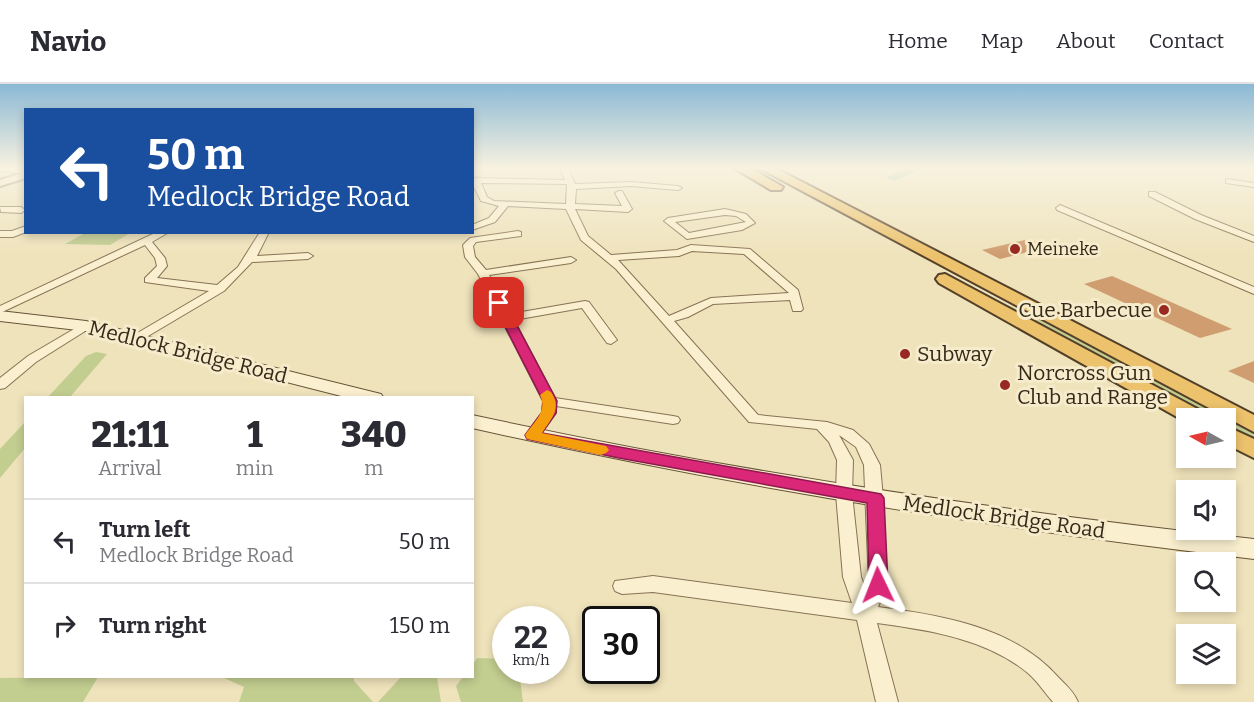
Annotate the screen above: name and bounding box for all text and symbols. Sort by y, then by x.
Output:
text: Navio [30,25,106,58]
text: Home [888,28,948,54]
text: Map [981,28,1023,54]
text: About [1056,28,1116,54]
text: Contact [1149,28,1224,54]
text: 50 m [147,130,244,180]
icon: left [48,132,126,210]
text: Medlock Bridge Road [147,181,410,213]
place label: Meineke [1027,238,1099,260]
marker: Meineke [1008,242,1022,256]
pin [473,277,524,328]
icon: arrive [482,286,515,319]
place label: Cue Barbecue [1018,297,1152,323]
marker: Cue Barbecue [1157,303,1171,317]
street label: Medlock Bridge Road [86,315,290,389]
place label: Subway [917,341,993,367]
marker: Subway [898,347,912,361]
place label: Norcross Gun Club and Range [1017,360,1168,410]
marker: Norcross Gun Club and Range [998,378,1012,392]
north arrow [1176,408,1236,468]
map controls [1176,408,1236,684]
text: 21:11 [91,413,169,457]
text: 1 [247,413,263,457]
text: 340 [341,413,407,457]
text: Arrival [98,456,162,480]
text: min [236,456,274,480]
text: m [364,456,383,480]
button: sound [1176,480,1236,540]
street label: Medlock Bridge Road [901,490,1107,544]
text: Turn left [99,516,191,543]
icon: left [48,525,81,558]
text: 50 m [399,528,450,555]
text: Medlock Bridge Road [99,543,294,567]
button: search [1176,552,1236,612]
position arrow [846,553,910,617]
speed limit sign: 30 [582,606,660,684]
icon: right [48,609,81,642]
text: Turn right [99,612,207,639]
text: 150 m [390,612,450,639]
text: 22 [514,620,548,656]
button: layers [1176,624,1236,684]
text: km/h [512,651,550,669]

